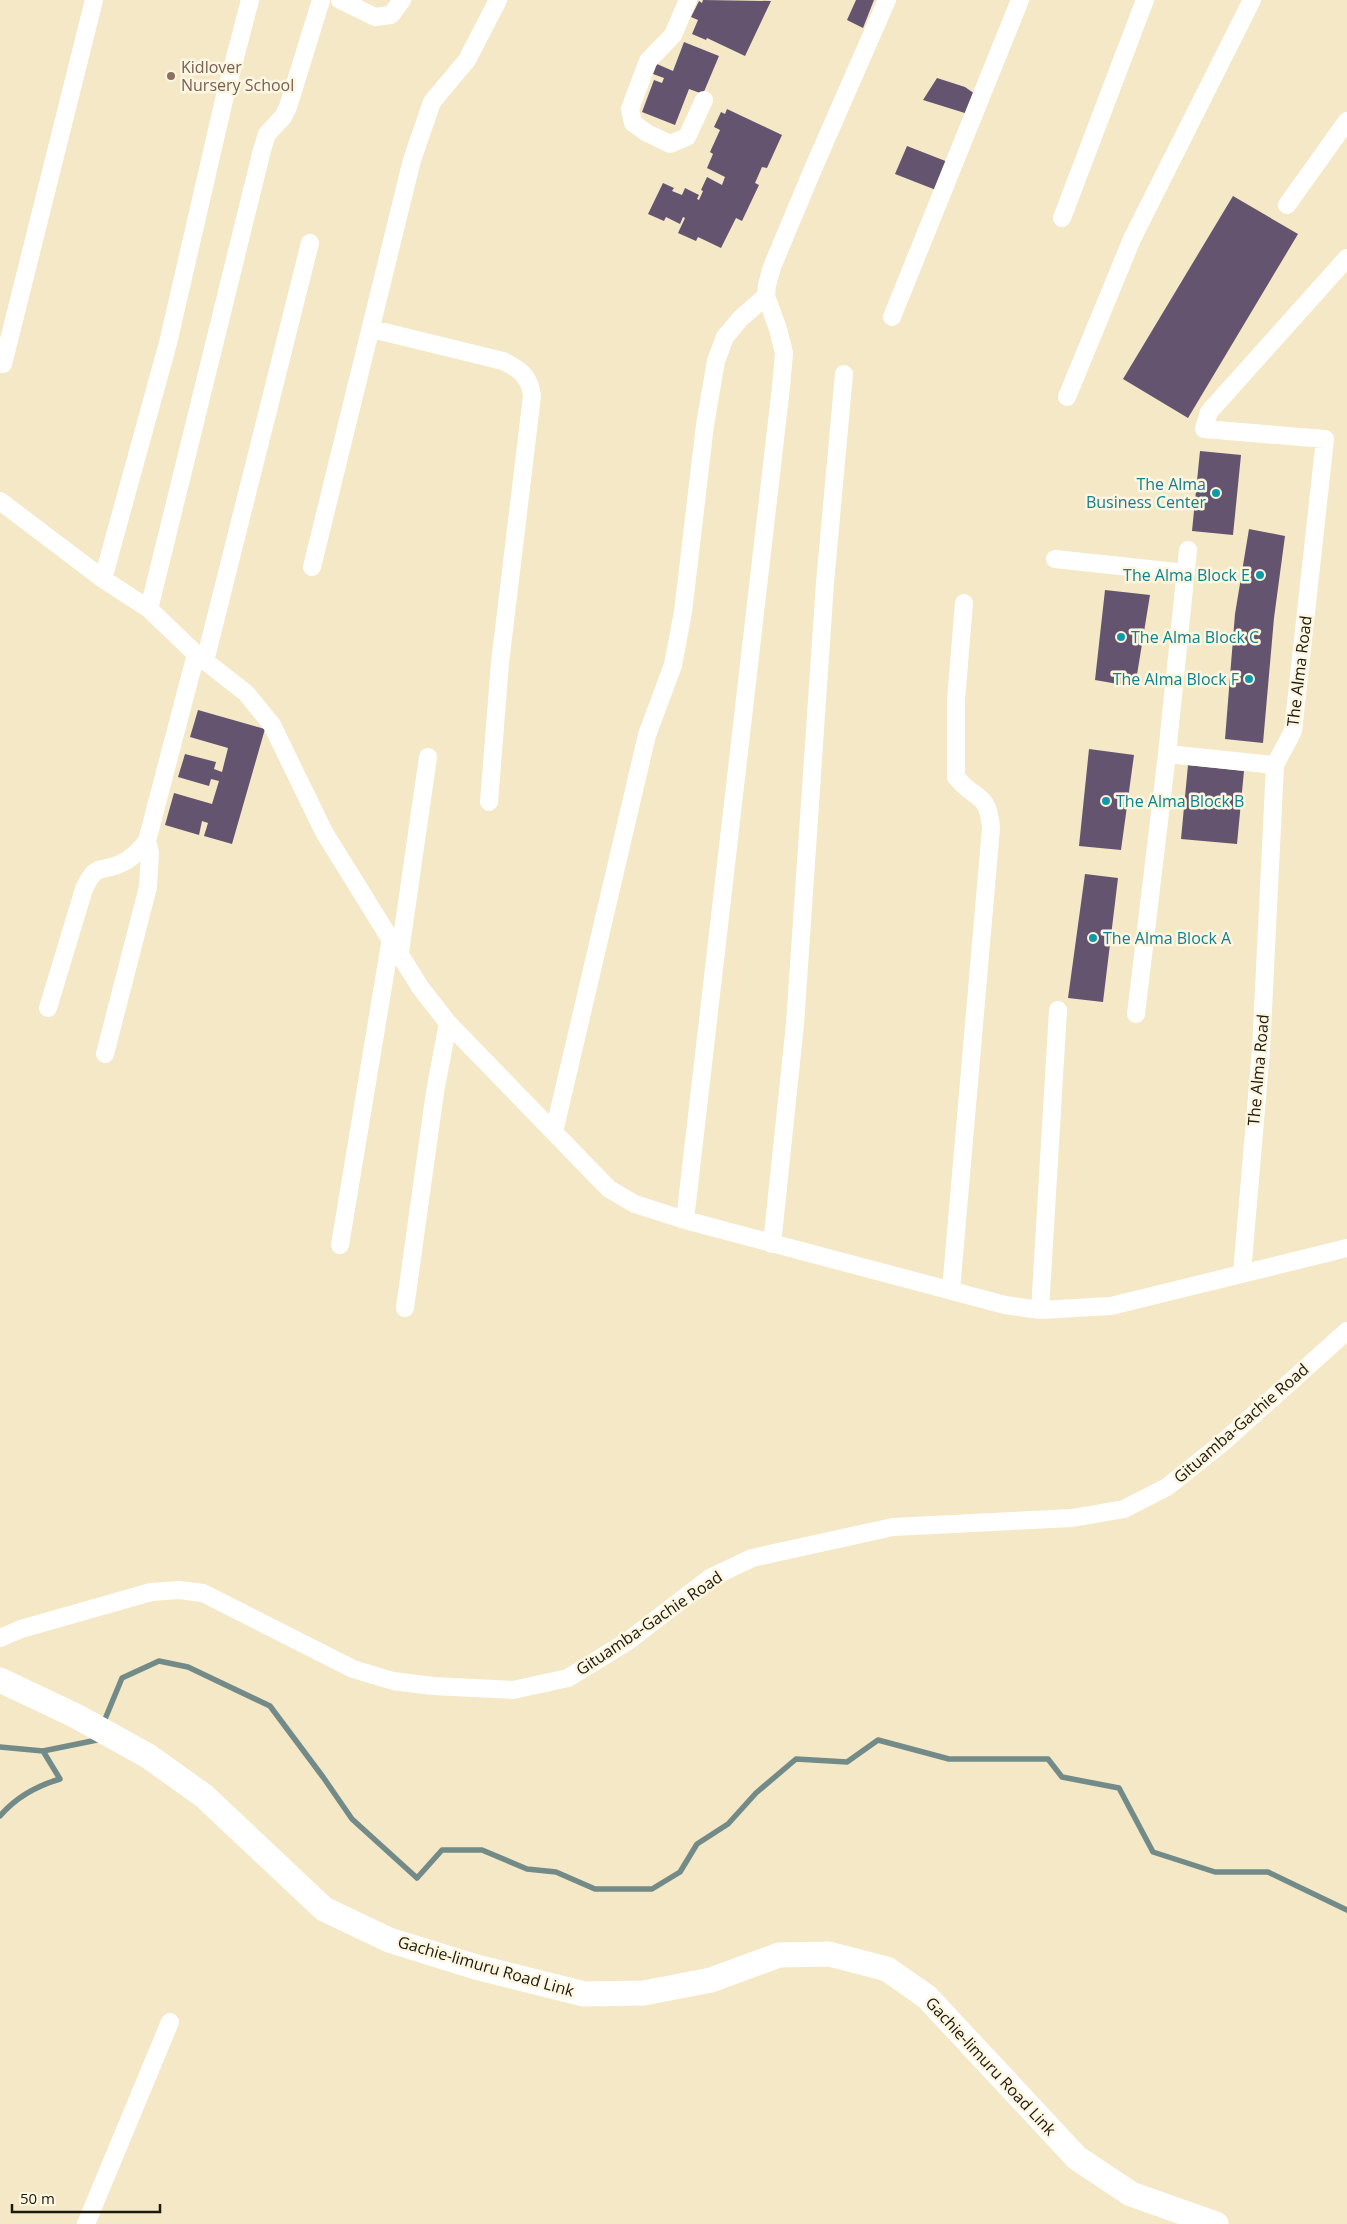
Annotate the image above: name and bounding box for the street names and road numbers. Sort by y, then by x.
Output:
street label: The Alma Road [1281,614,1317,728]
street label: The Alma Road [1242,1013,1274,1127]
street label: Gituamba-Gachie Road [1169,1358,1313,1488]
street label: Gituamba-Gachie Road [572,1566,726,1680]
street label: Gachie-limuru Road Link [395,1930,577,2002]
street label: Gachie-limuru Road Link [921,1992,1062,2141]

